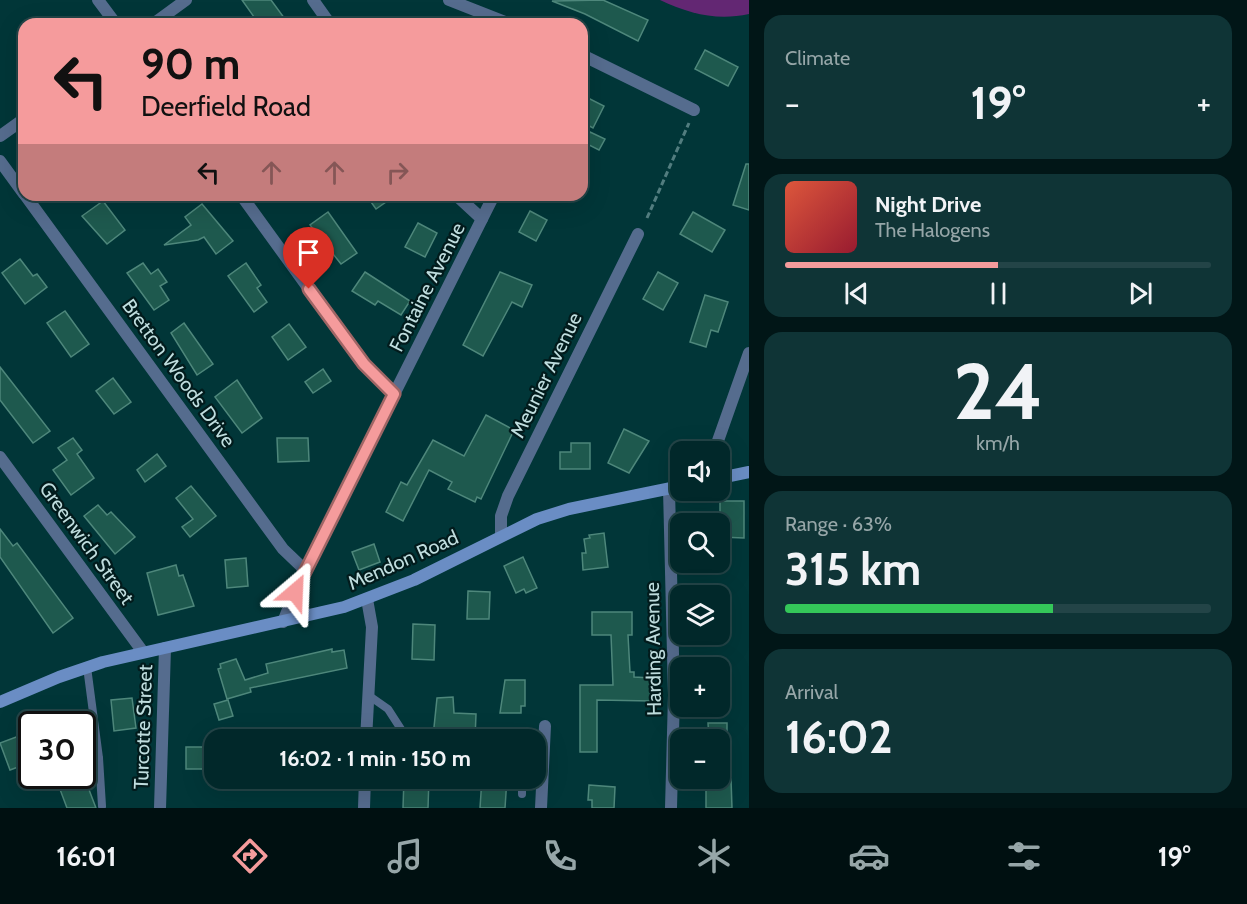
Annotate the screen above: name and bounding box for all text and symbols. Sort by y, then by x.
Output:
text: 90 m [141,38,240,90]
icon: left [42,42,120,120]
text: Climate [785,46,850,70]
text: 19° [971,76,1025,130]
text: − [785,83,800,123]
text: + [1196,83,1211,123]
text: Deerfield Road [141,90,311,123]
icon: left [192,156,225,189]
icon: ahead [255,156,288,189]
icon: ahead [318,156,351,189]
icon: right [381,156,414,189]
text: Night Drive [875,191,981,218]
street label: Fontaine Avenue [384,218,470,356]
text: The Halogens [875,218,990,242]
pin [283,227,334,289]
icon: arrive [292,236,325,269]
icon: previous [840,277,873,310]
icon: pause [982,277,1015,310]
icon: next [1124,277,1157,310]
street label: Bretton Woods Drive [117,294,241,452]
street label: Meunier Avenue [505,308,587,442]
text: 24 [953,344,1043,439]
text: km/h [976,431,1020,455]
map controls [670,441,730,789]
button: sound [670,441,730,501]
street label: Greenwich Street [35,477,140,609]
text: Range · 63% [785,512,892,536]
button: search [670,513,730,573]
street label: Mendon Road [344,525,462,595]
text: 315 km [785,542,921,596]
position arrow [263,560,327,624]
street label: Harding Avenue [640,582,666,716]
button: layers [670,585,730,645]
button: + [670,657,730,717]
street label: Turcotte Street [129,664,157,790]
text: Arrival [785,680,838,704]
text: 16:02 [785,710,892,764]
speed limit sign: 30 [18,711,96,789]
button: − [670,729,730,789]
text: 16:02 · 1 min · 150 m [279,745,471,772]
icon: directions [229,835,271,877]
icon: music [384,835,426,877]
icon: phone [539,835,581,877]
icon: climate [693,835,735,877]
icon: car [848,835,890,877]
icon: filters [1003,835,1045,877]
text: 16:01 [56,840,117,873]
text: 19° [1158,840,1191,873]

